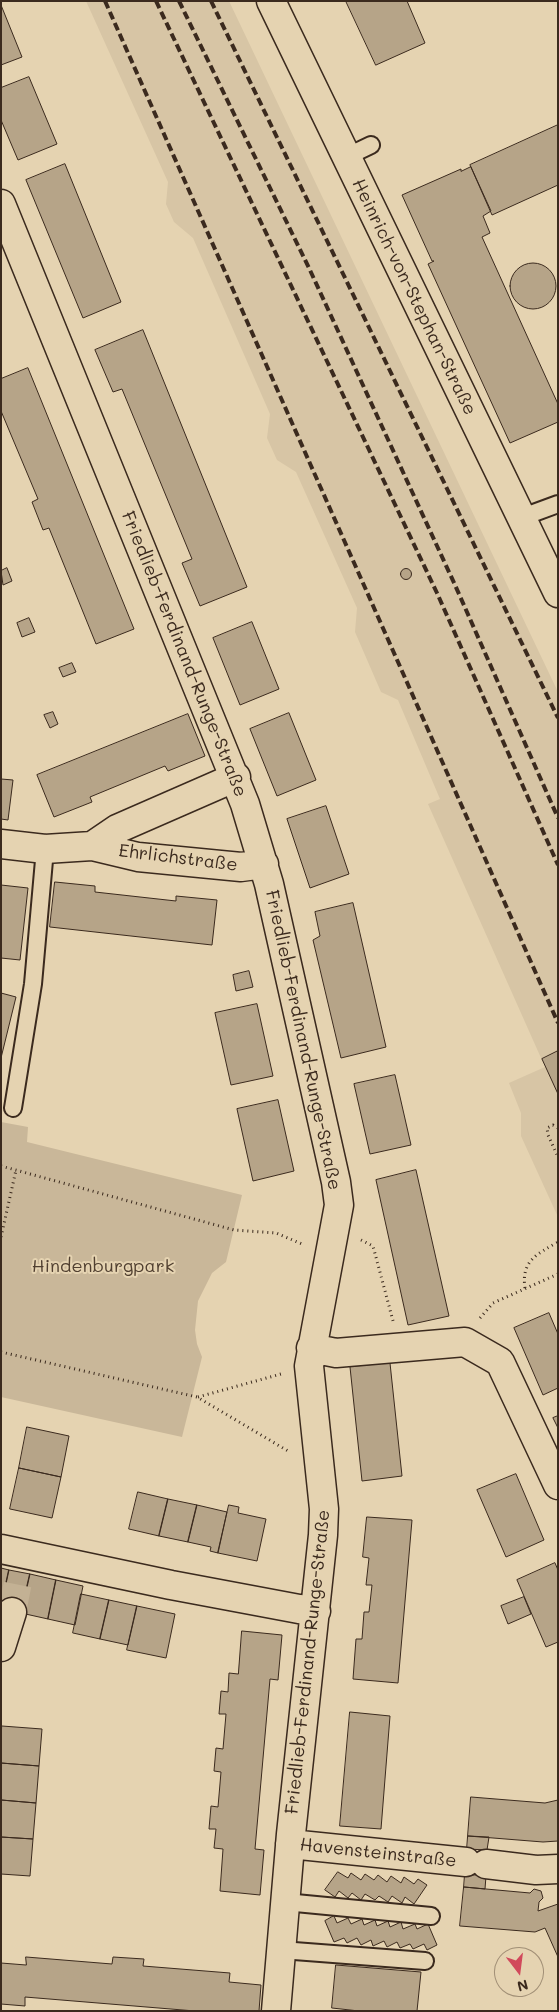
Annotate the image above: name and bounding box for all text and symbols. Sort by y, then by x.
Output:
street label: Heinrich-von-Stephan-Straße [347,175,481,419]
street label: Friedlieb-Ferdinand-Runge-Straße [117,508,251,800]
street label: Ehrlichstraße [117,840,239,876]
street label: Friedlieb-Ferdinand-Runge-Straße [261,888,345,1192]
park label: Hindenburgpark [32,1255,174,1277]
street label: Friedlieb-Ferdinand-Runge-Straße [281,1509,335,1815]
street label: Havensteinstraße [299,1834,457,1872]
north arrow [494,1947,544,1997]
text: N [515,1975,530,1997]

